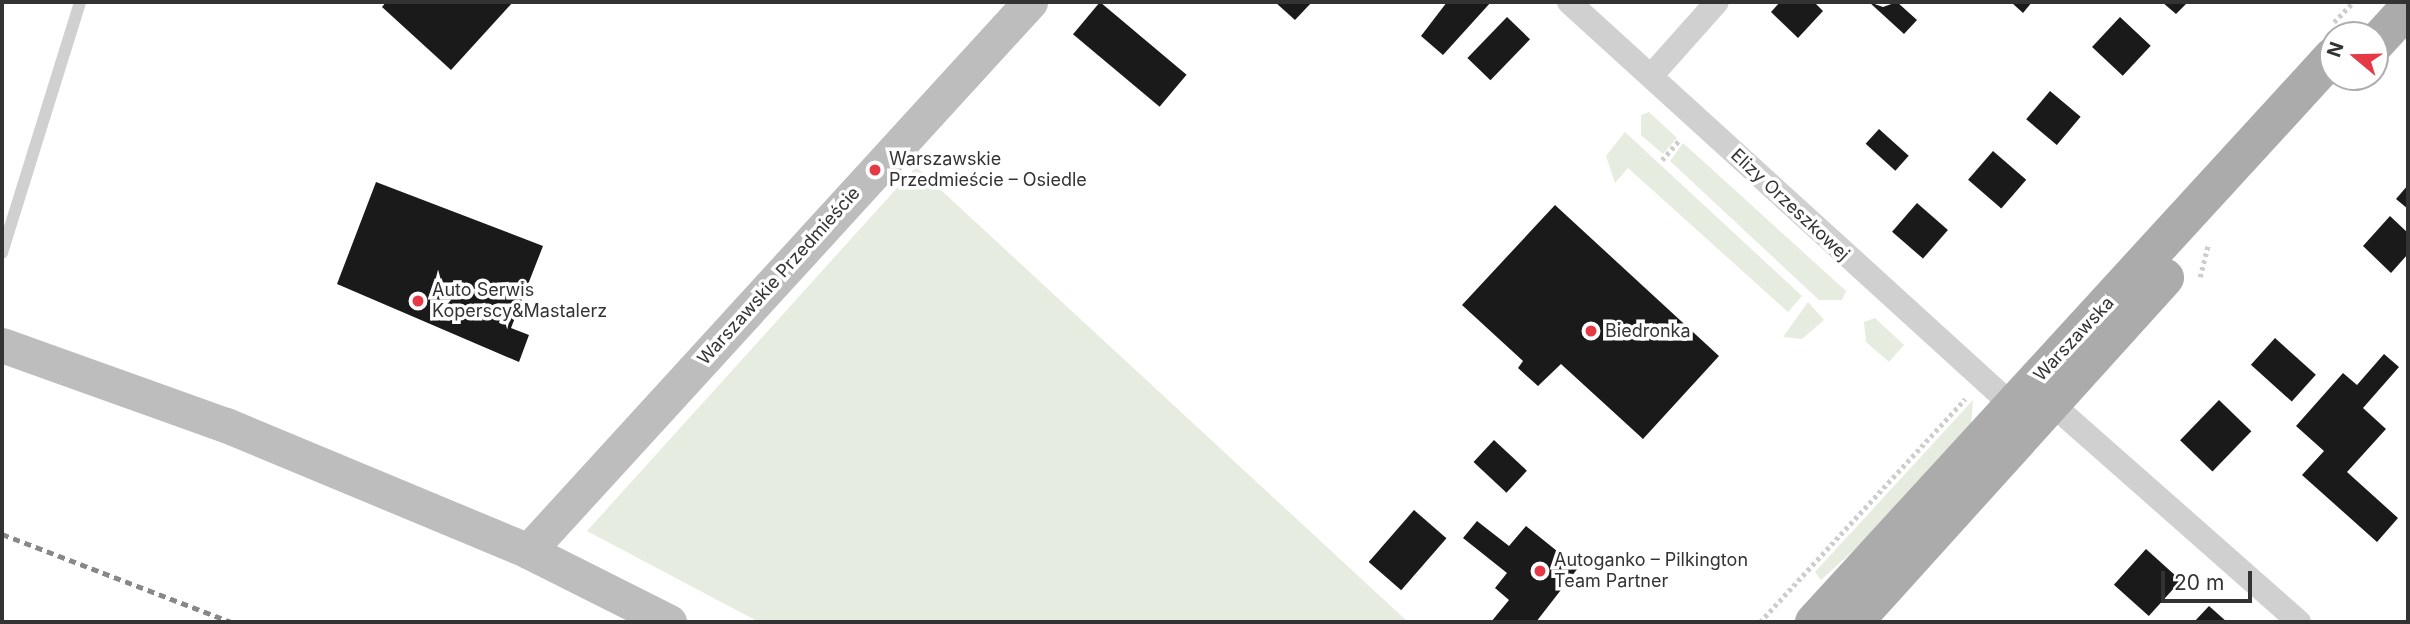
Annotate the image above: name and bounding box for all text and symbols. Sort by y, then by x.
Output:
north arrow [2319,21,2389,91]
text: N [2322,39,2349,60]
street label: Elizy Orzeszkowej [1726,145,1854,265]
place label: Warszawskie Przedmieście – Osiedle [889,149,1087,192]
marker: Warszawskie Przedmieście – Osiedle [867,162,883,178]
street label: Warszawskie Przedmieście [693,183,865,369]
place label: Auto Serwis Koperscy&Mastalerz [432,280,607,322]
street label: Warszawska [2029,292,2119,386]
marker: Auto Serwis Koperscy&Mastalerz [410,293,426,309]
place label: Biedronka [1605,320,1691,342]
marker: Biedronka [1583,323,1599,339]
place label: Autoganko – Pilkington Team Partner [1554,550,1748,592]
scale bar [2165,558,2256,602]
marker: Autoganko – Pilkington Team Partner [1532,563,1548,579]
text: 20 m [2174,570,2224,595]

